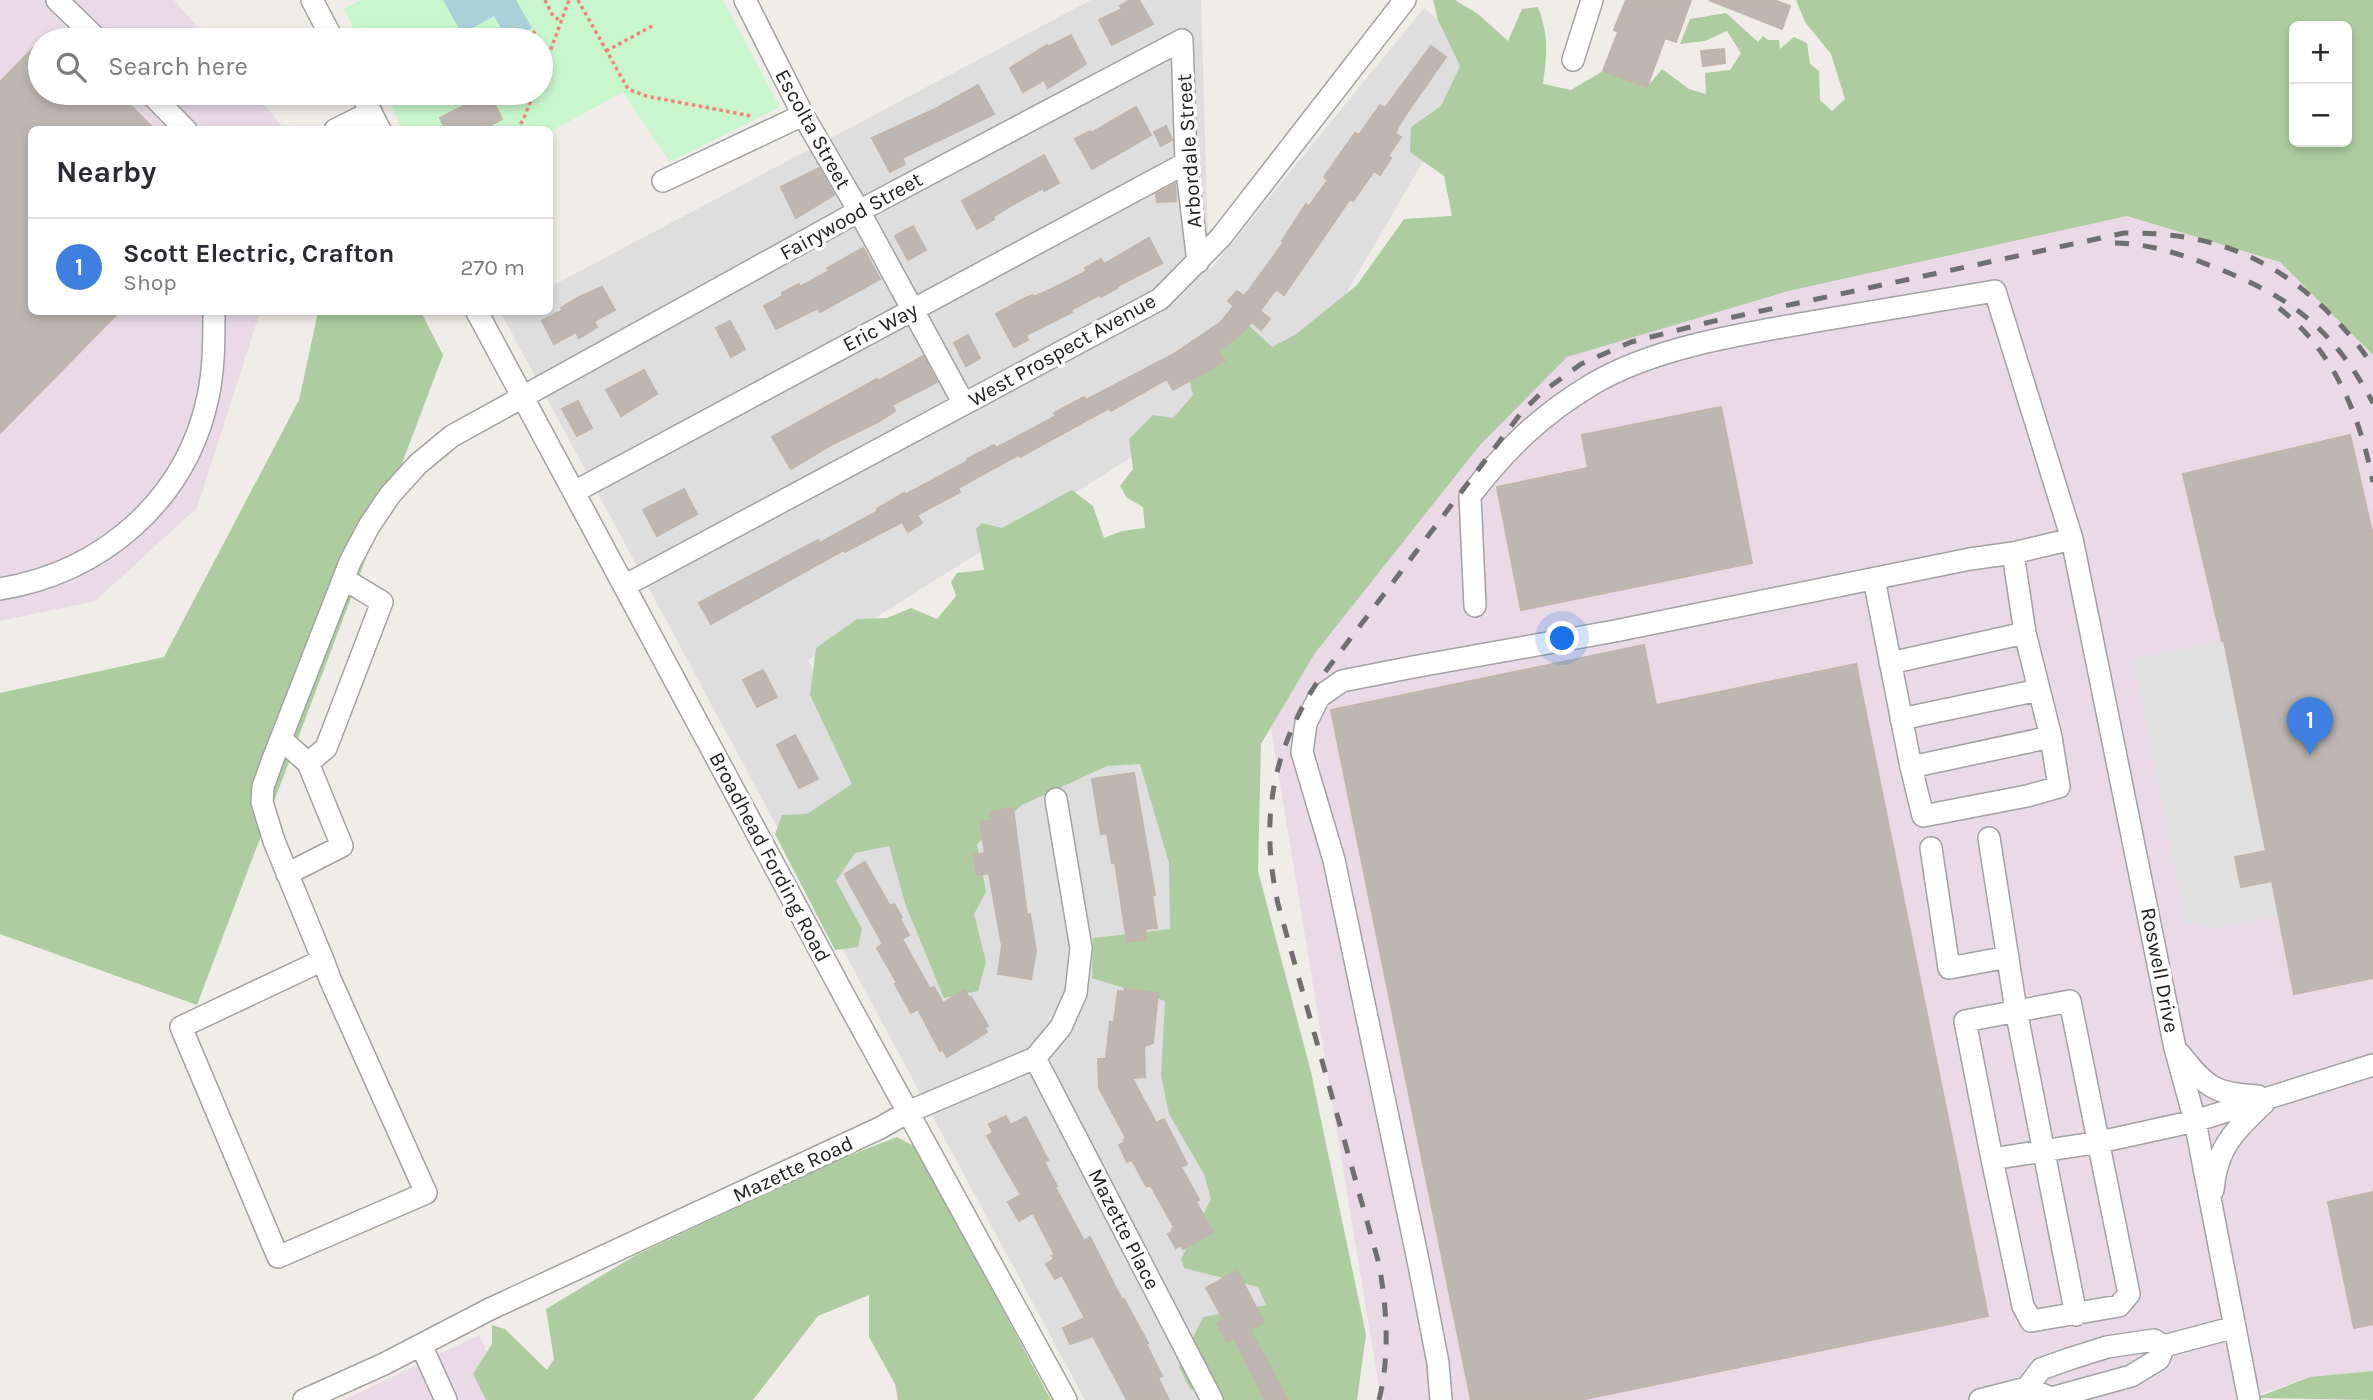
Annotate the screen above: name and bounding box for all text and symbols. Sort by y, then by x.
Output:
map controls [2289,21,2352,147]
button: + [2289,21,2352,84]
search box [28,28,553,105]
icon: search [52,48,90,86]
text: Search here [108,51,248,82]
street label: Escolta Street [770,65,856,193]
street label: Arbordale Street [1172,73,1206,229]
button: − [2289,84,2352,147]
text: Nearby [56,154,156,190]
street label: Fairywood Street [776,167,926,265]
text: Scott Electric, Crafton [123,238,394,269]
text: 1 [75,254,83,281]
text: 270 m [460,254,525,281]
text: Shop [123,269,177,296]
street label: West Prospect Avenue [964,288,1160,412]
street label: Eric Way [839,297,922,357]
your location [1545,621,1579,655]
pin: 1 [2287,697,2333,755]
street label: Broadhead Fording Road [704,748,836,966]
street label: Roswell Drive [2136,905,2184,1035]
street label: Mazette Road [729,1131,857,1207]
street label: Mazette Place [1083,1165,1165,1293]

